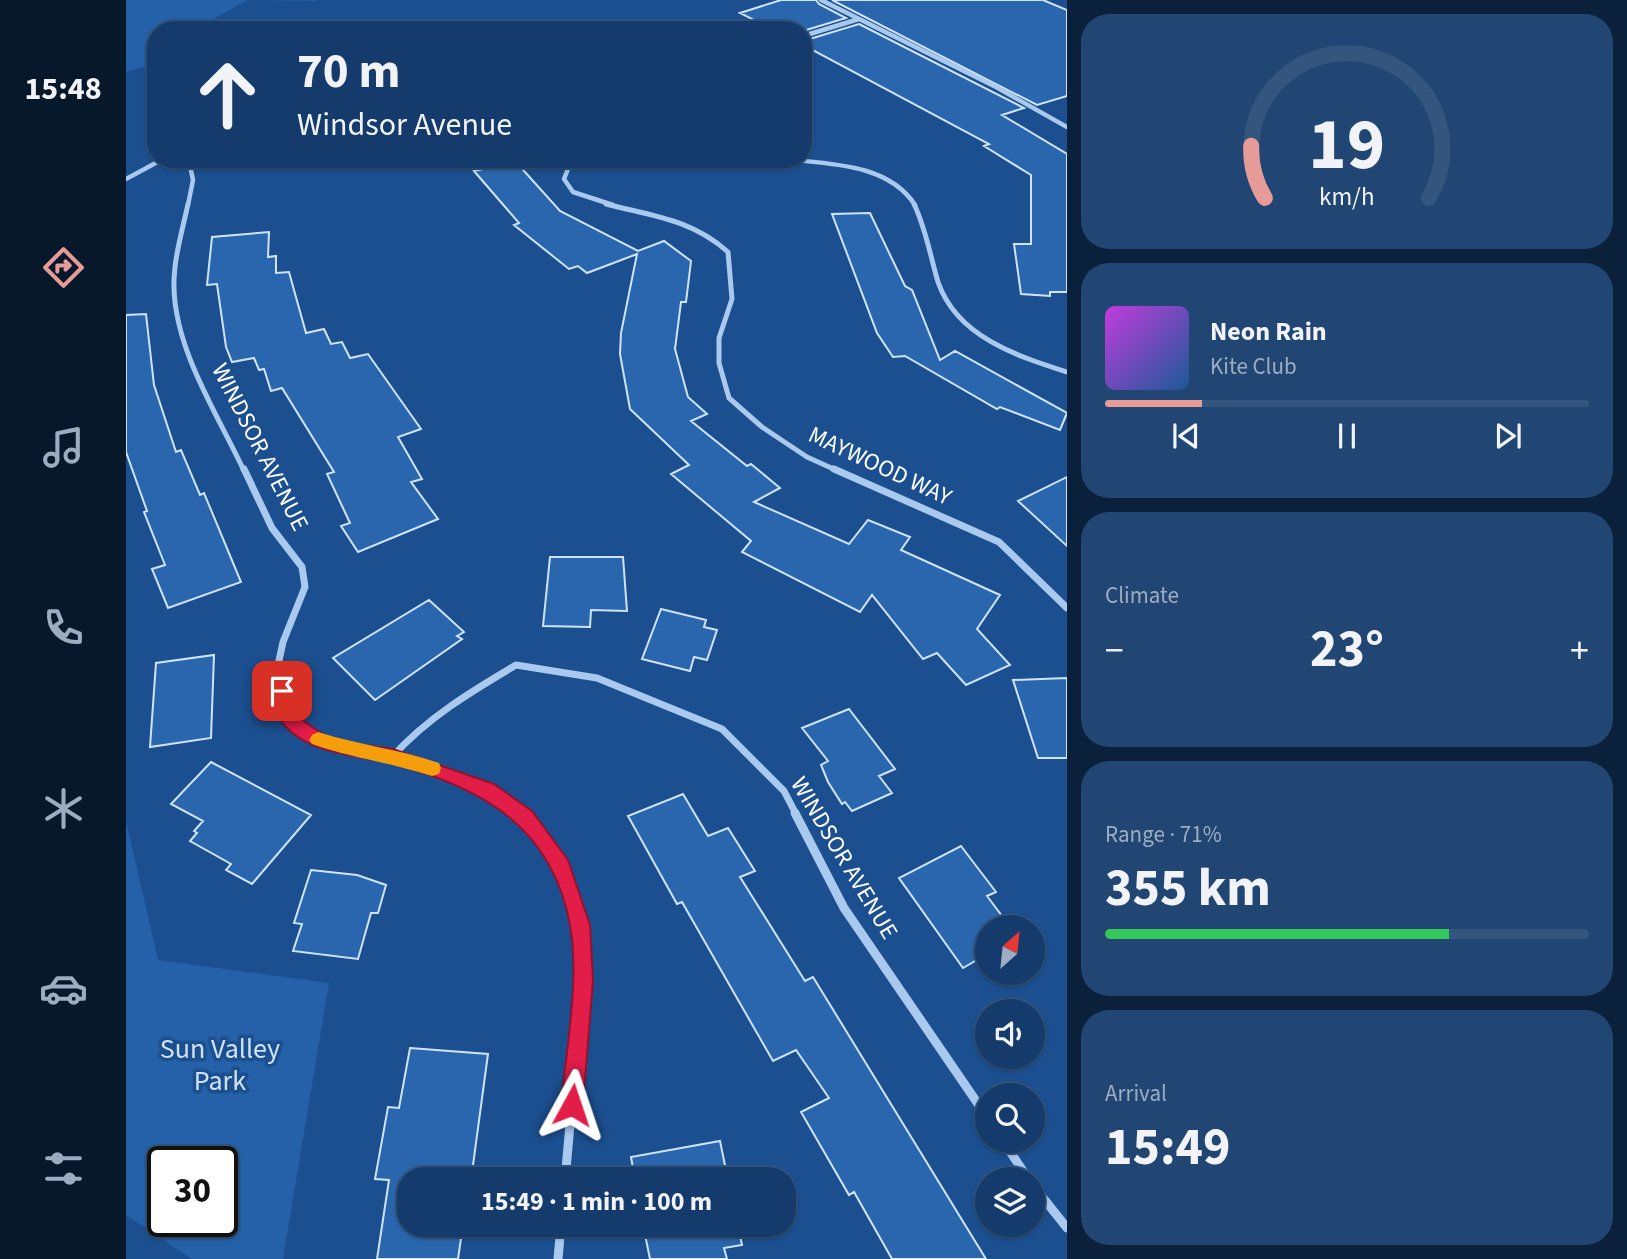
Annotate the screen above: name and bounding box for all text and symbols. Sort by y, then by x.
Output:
text: 70 m [297,37,401,107]
icon: ahead [182,49,273,140]
text: 15:48 [24,66,102,112]
text: 19 [1309,93,1385,197]
text: Windsor Avenue [297,102,512,148]
text: km/h [1319,178,1375,214]
icon: directions [39,243,88,292]
text: Neon Rain [1210,313,1327,350]
text: Kite Club [1210,350,1297,383]
street label: WINDSOR AVENUE [203,357,317,537]
street label: MAYWOOD WAY [802,417,958,515]
icon: previous [1167,417,1205,455]
icon: pause [1328,417,1366,455]
icon: next [1489,417,1527,455]
icon: music [39,423,88,472]
text: Climate [1105,579,1179,612]
icon: phone [39,603,88,652]
text: 23° [1310,613,1384,687]
text: − [1105,624,1124,678]
text: + [1570,624,1589,678]
pin [252,661,312,721]
icon: arrive [263,672,301,710]
street label: WINDSOR AVENUE [782,770,906,946]
icon: climate [39,784,88,833]
text: Range · 71% [1105,818,1222,851]
text: 355 km [1105,852,1271,926]
north arrow [975,915,1045,985]
map controls [975,915,1045,1237]
icon: car [39,964,88,1013]
button: sound [975,999,1045,1069]
park label: Sun Valley Park [160,1029,280,1101]
position arrow [535,1068,609,1142]
text: Arrival [1105,1077,1167,1110]
button: search [975,1083,1045,1153]
text: 15:49 [1105,1111,1230,1185]
icon: filters [39,1144,88,1193]
speed limit sign: 30 [147,1146,238,1237]
button: layers [975,1167,1045,1237]
text: 15:49 · 1 min · 100 m [481,1183,712,1220]

